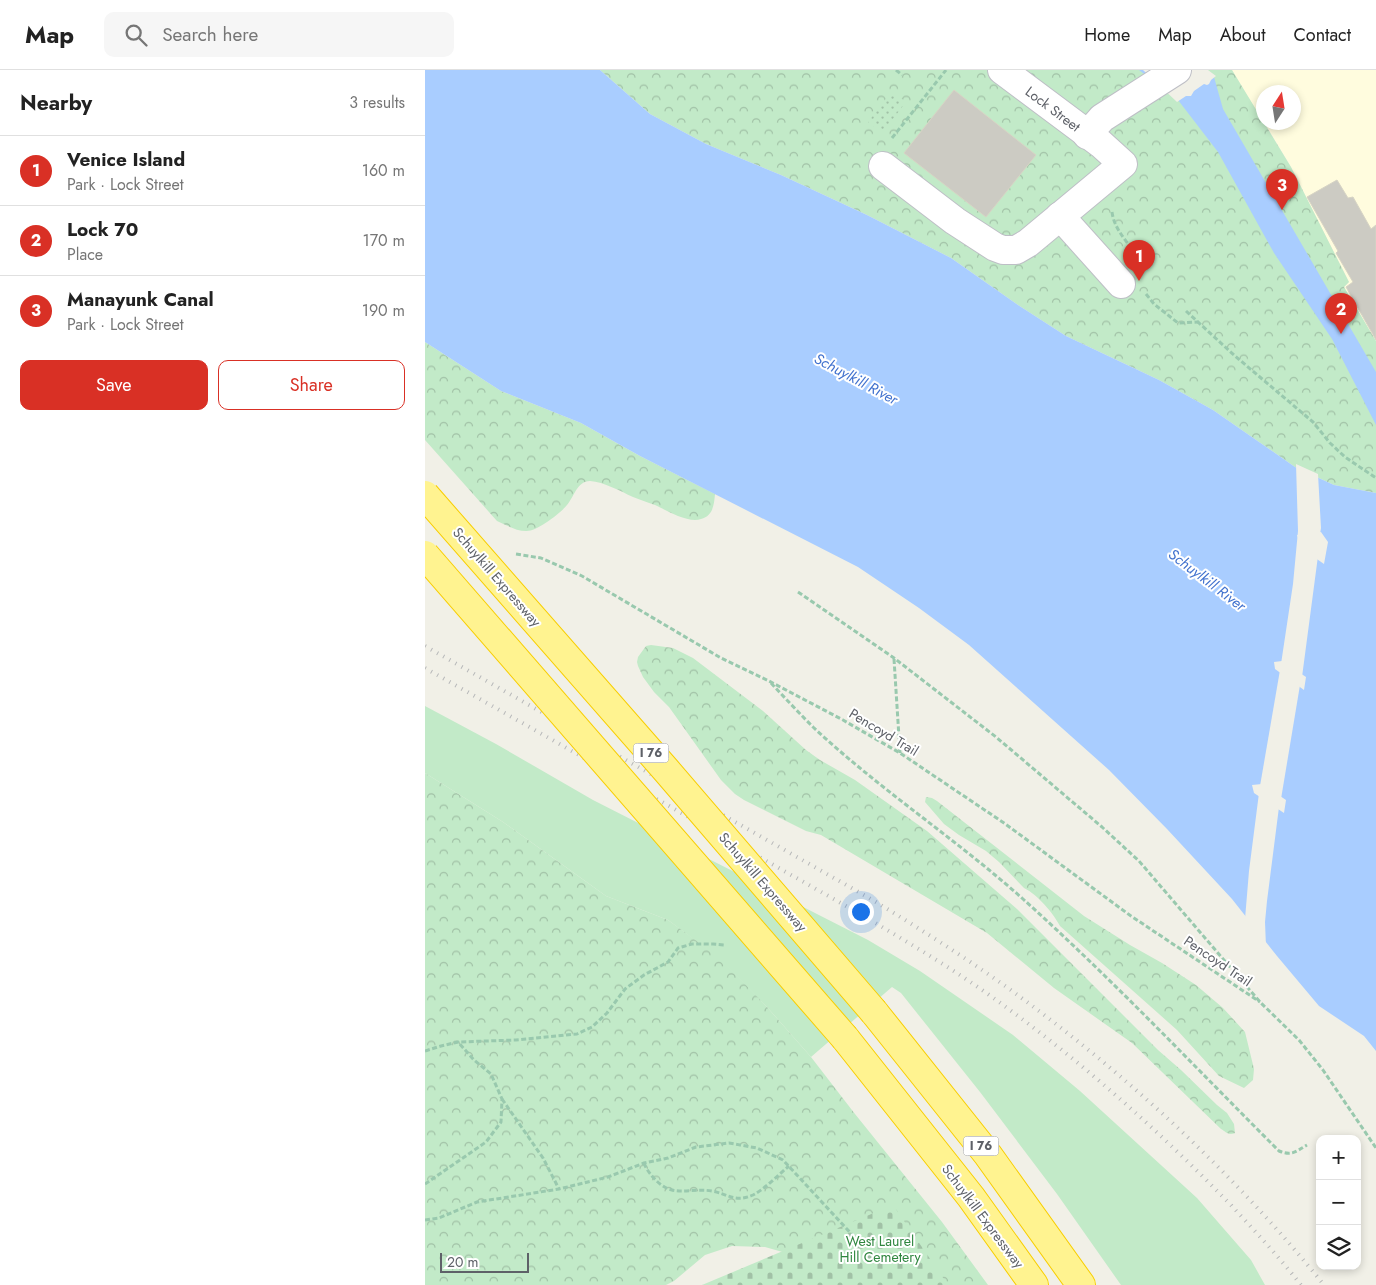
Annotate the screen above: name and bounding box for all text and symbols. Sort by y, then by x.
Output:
search box [104,12,454,57]
text: Map [25,17,74,52]
icon: search [122,21,150,49]
text: Search here [162,21,258,48]
text: Home [1084,22,1130,48]
text: Map [1158,22,1192,48]
text: About [1220,22,1265,48]
text: Contact [1293,22,1351,48]
street label: Lock Street [1021,82,1085,137]
north arrow [1256,85,1301,130]
text: Nearby [20,88,92,118]
text: 3 results [349,91,405,114]
text: Venice Island [67,146,185,173]
text: 1 [32,159,40,182]
text: 160 m [362,159,405,182]
pin: 3 [1266,169,1298,210]
text: Park · Lock Street [67,173,184,196]
text: Lock 70 [67,216,138,243]
text: 2 [31,229,41,252]
text: 170 m [363,229,405,252]
pin: 1 [1123,240,1155,281]
text: Place [67,243,103,266]
text: Manayunk Canal [67,286,214,313]
pin: 2 [1325,293,1357,334]
text: 3 [31,299,41,322]
text: 190 m [362,299,405,322]
text: Park · Lock Street [67,313,184,336]
water label: Schuylkill River [810,348,903,411]
button: Save [20,360,208,410]
button: Share [218,360,405,410]
street label: Schuylkill Expressway [448,523,546,632]
water label: Schuylkill River [1164,544,1251,617]
street label: Pencoyd Trail [845,703,923,761]
road number: I 76 [633,744,669,762]
street label: Schuylkill Expressway [714,828,812,937]
your location [848,899,874,925]
street label: Pencoyd Trail [1180,931,1256,991]
map controls [1316,1135,1361,1270]
button: + [1316,1135,1361,1180]
road number: I 76 [963,1136,999,1156]
street label: Schuylkill Expressway [937,1160,1029,1273]
button: − [1316,1180,1361,1225]
button: layers [1316,1225,1361,1270]
park label: West Laurel Hill Cemetery [839,1231,921,1267]
scale bar [440,1250,529,1273]
text: 20 m [447,1252,479,1272]

